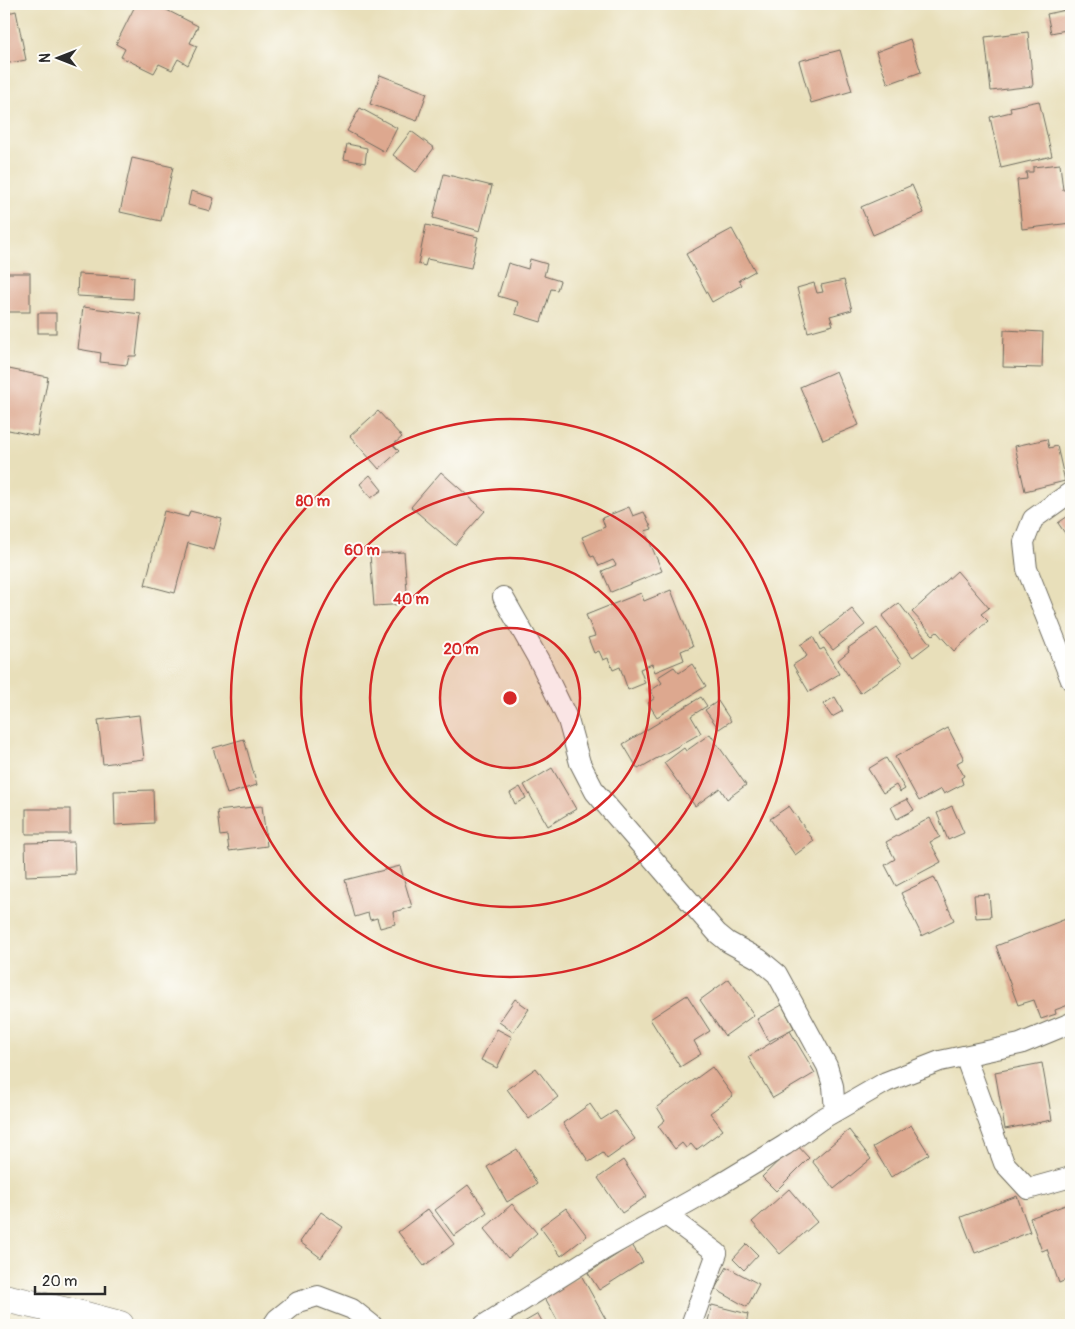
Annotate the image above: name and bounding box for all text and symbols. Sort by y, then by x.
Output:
north arrow [32,32,82,82]
text: N [37,53,54,63]
text: 80 m [296,492,330,511]
text: 60 m [344,541,380,560]
text: 40 m [393,590,429,609]
text: 20 m [443,640,479,659]
centre of rings [501,689,519,707]
scale bar [35,1264,105,1296]
text: 20 m [42,1272,77,1291]

